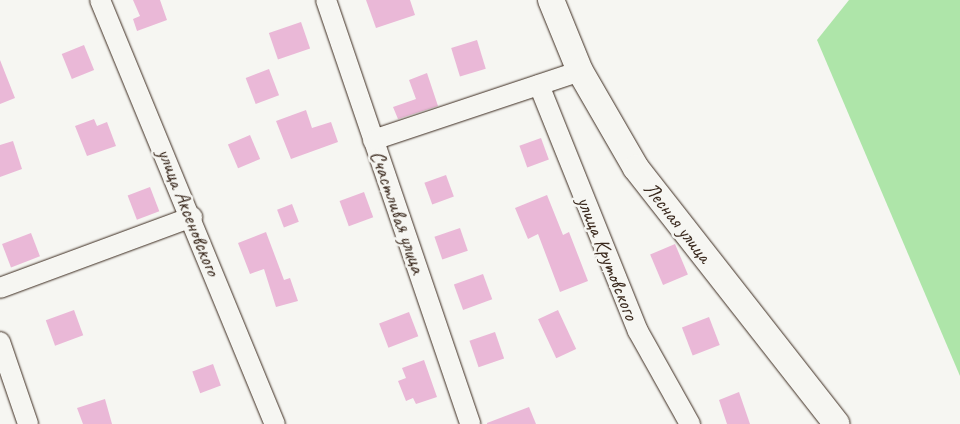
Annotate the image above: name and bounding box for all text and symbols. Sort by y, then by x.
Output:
street label: улица Аксеновского [152,144,226,280]
street label: Счастливая улица [365,147,431,277]
street label: Лесная улица [639,176,717,268]
street label: улица Крутовского [571,192,645,324]

